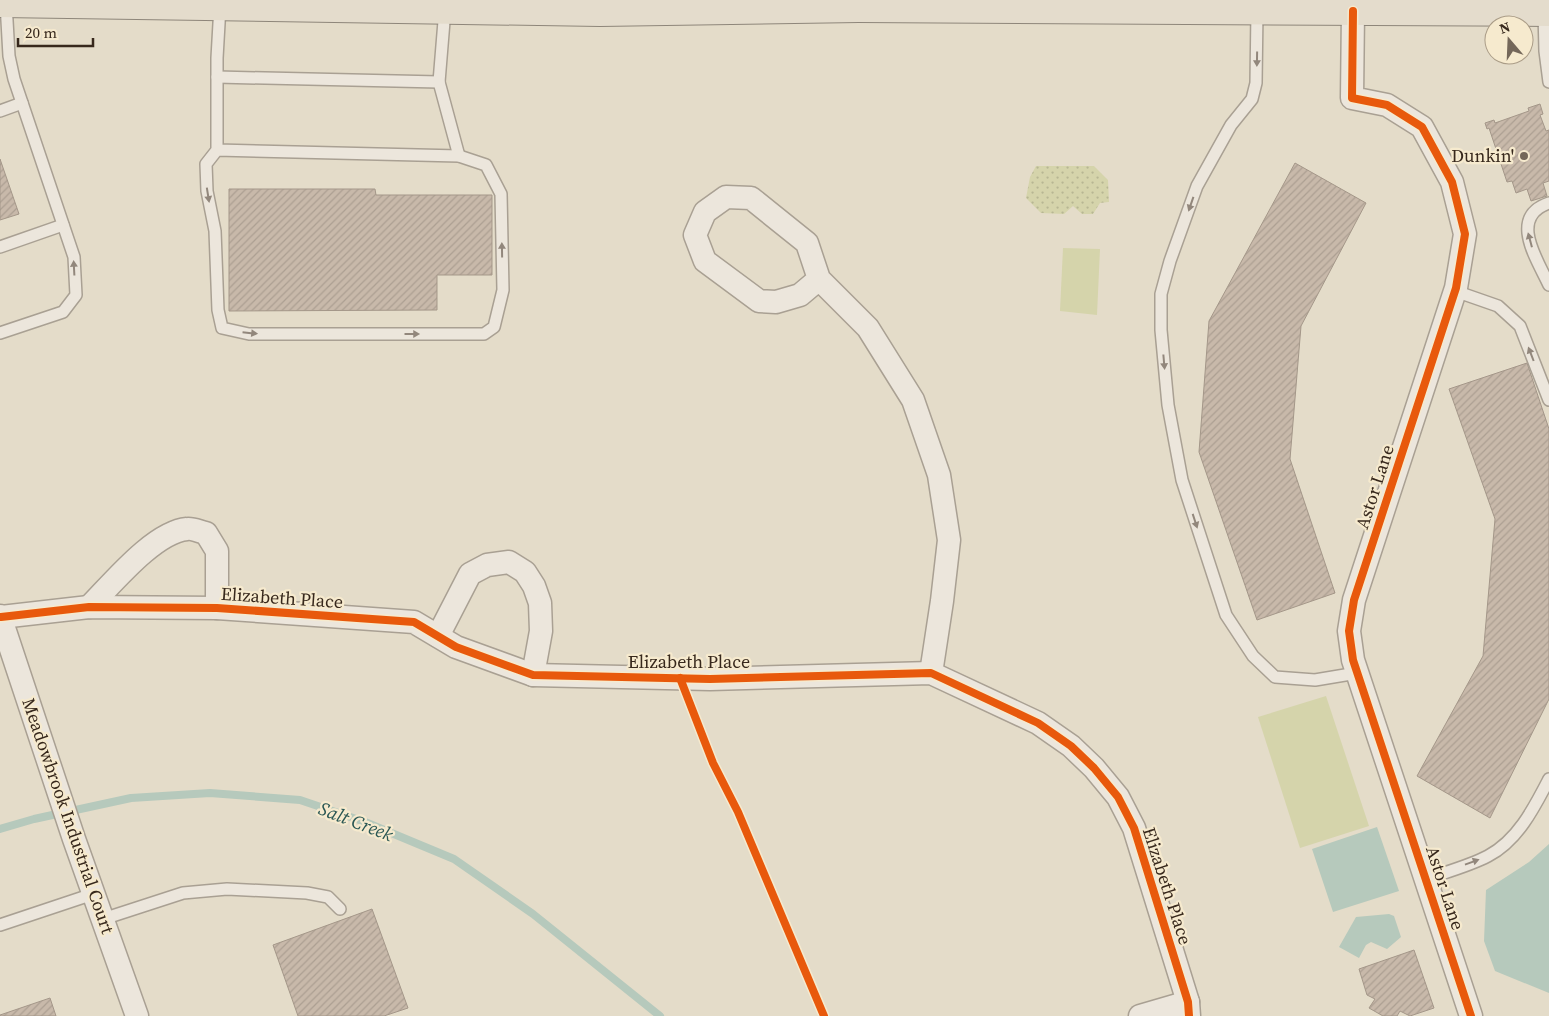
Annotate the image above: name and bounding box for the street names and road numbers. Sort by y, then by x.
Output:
street label: Astor Lane [1349,442,1400,532]
street label: Elizabeth Place [220,581,344,614]
street label: Elizabeth Place [628,649,750,674]
street label: Meadowbrook Industrial Court [16,695,121,937]
street label: Elizabeth Place [1137,824,1198,948]
street label: Astor Lane [1420,843,1471,933]

